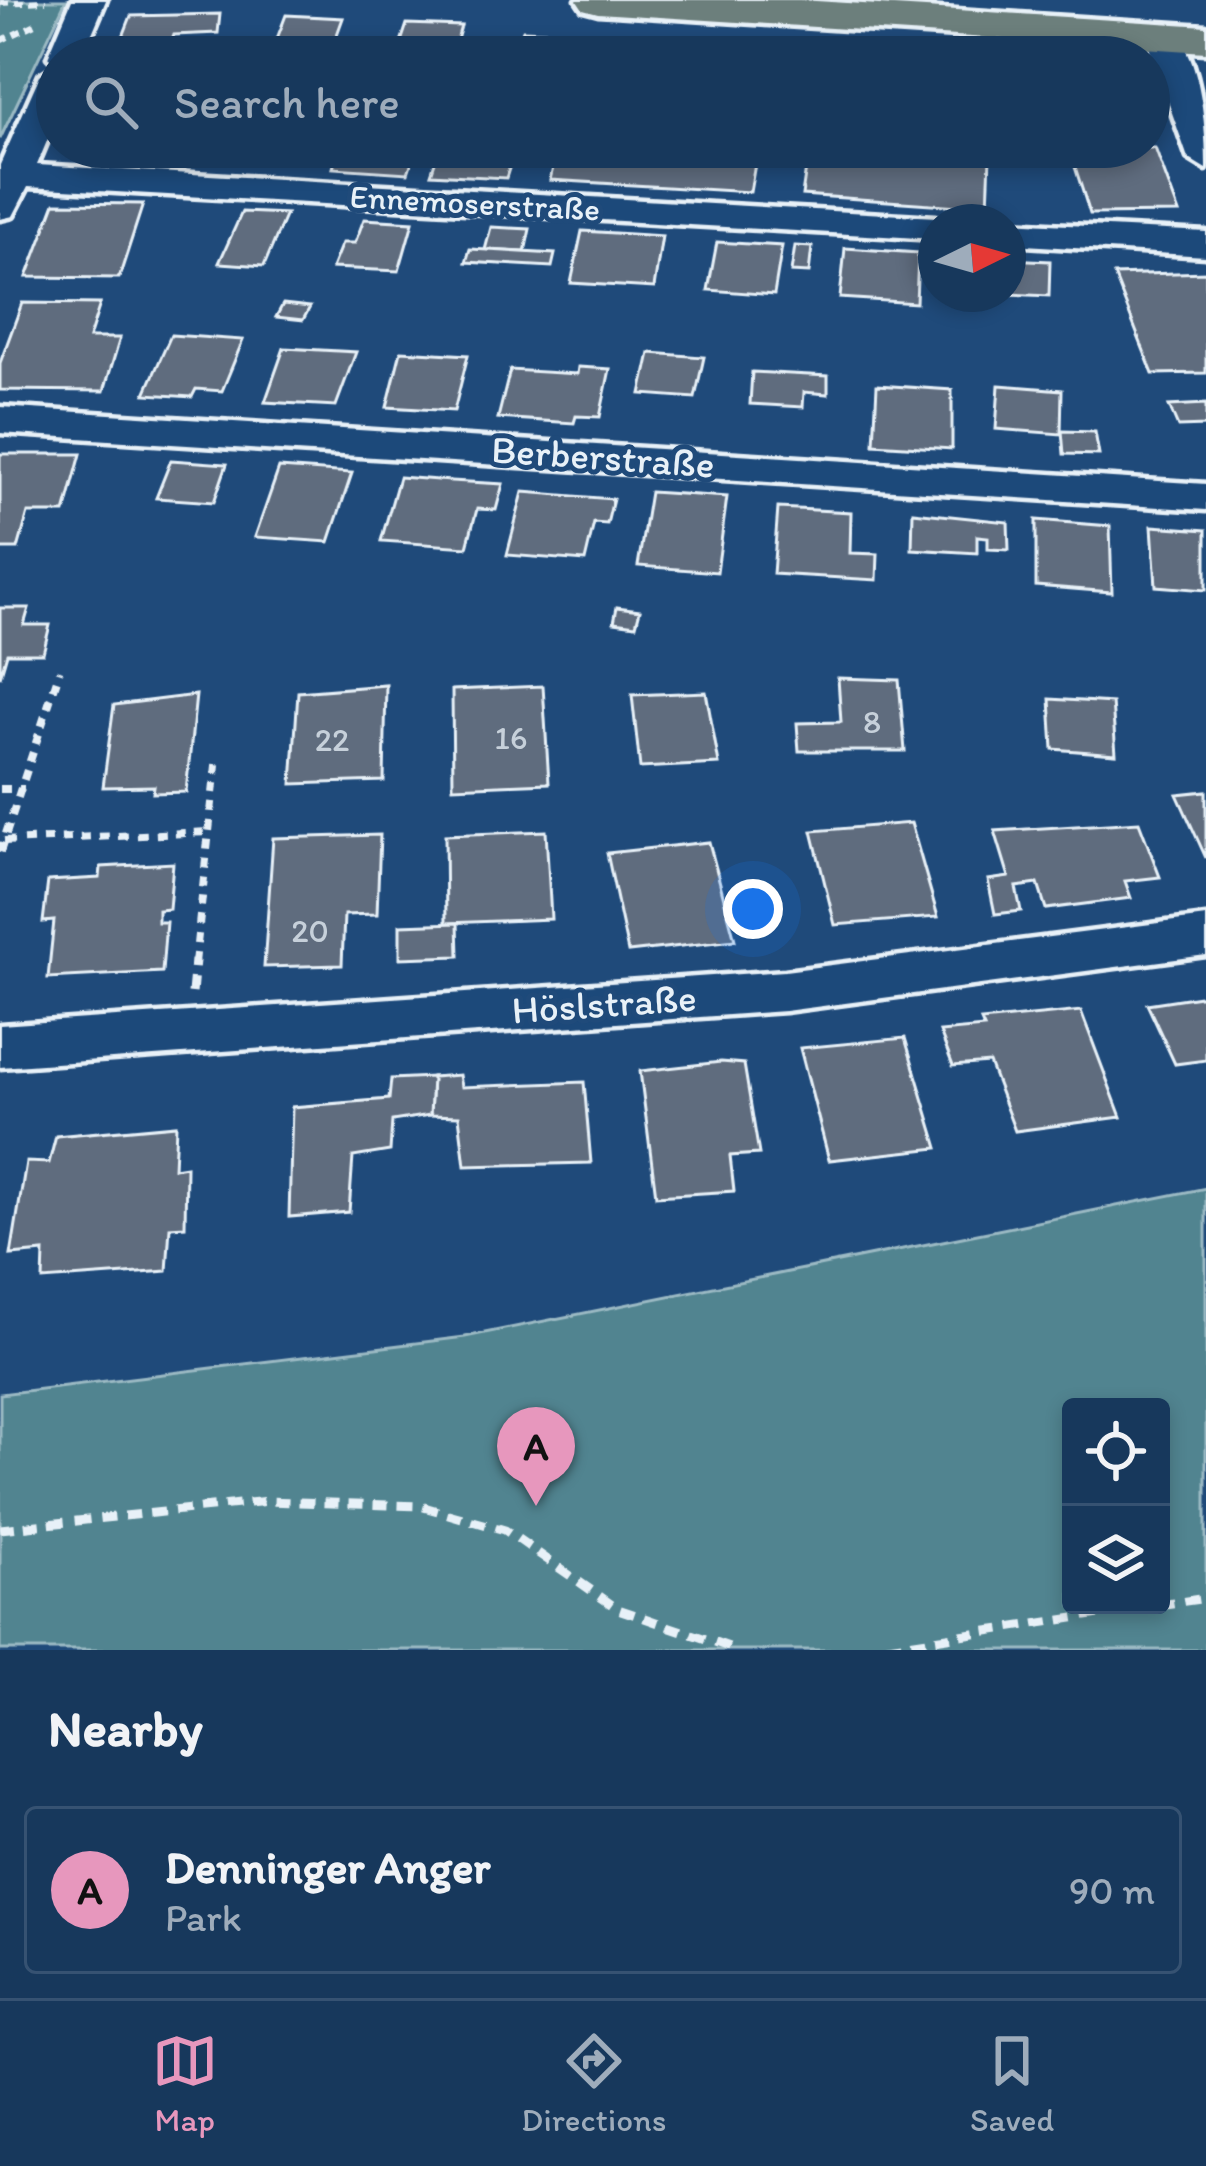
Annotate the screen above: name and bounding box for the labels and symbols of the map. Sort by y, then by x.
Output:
street label: Ennemoserstraße [349,176,601,229]
north arrow [918,204,1026,312]
street label: Berberstraße [490,425,716,488]
house number: 8 [863,702,881,741]
house number: 16 [495,718,527,757]
house number: 22 [315,720,349,759]
your location [723,879,783,939]
house number: 20 [291,911,329,950]
street label: Höslstraße [510,974,698,1033]
pin: A [497,1407,575,1506]

